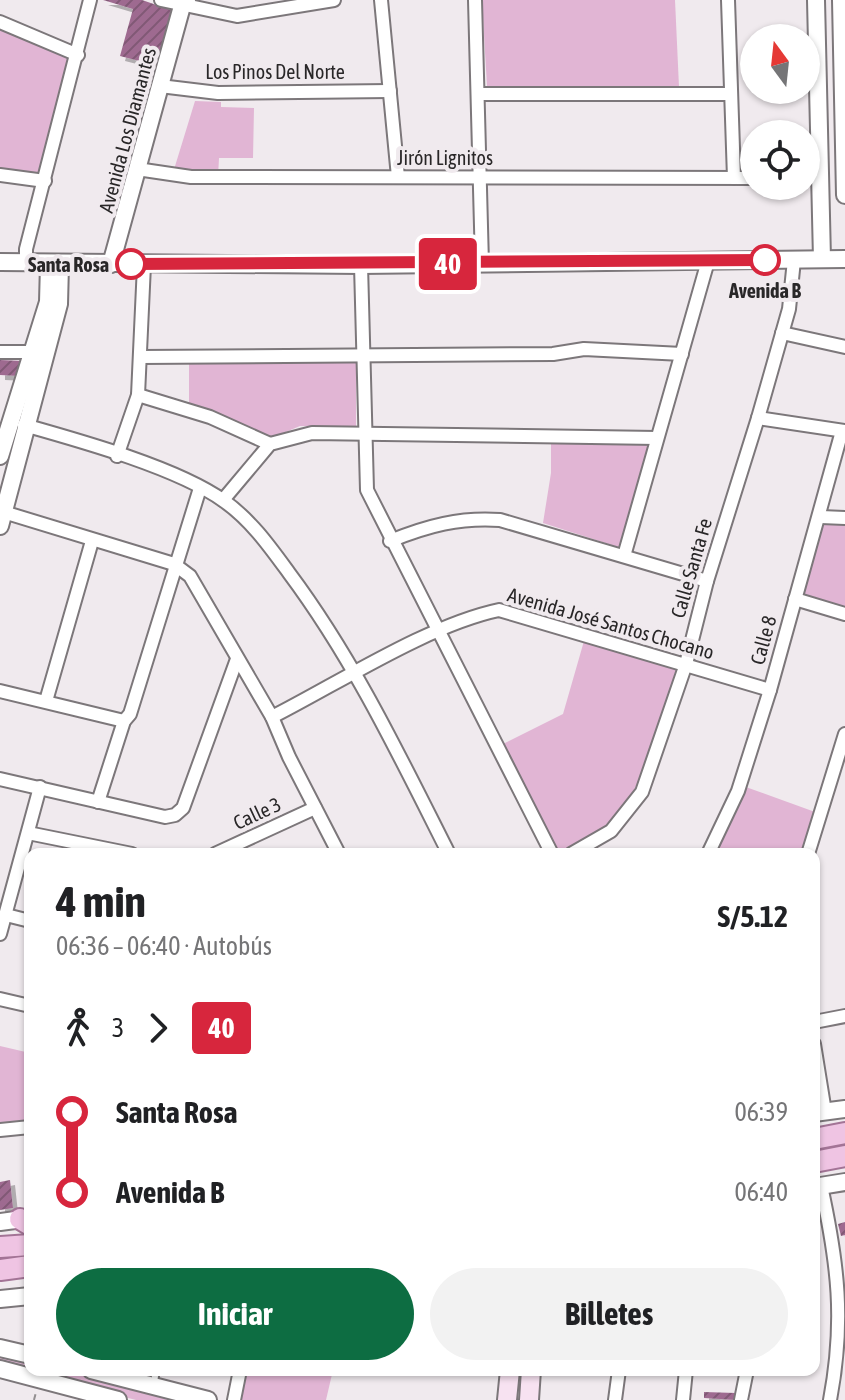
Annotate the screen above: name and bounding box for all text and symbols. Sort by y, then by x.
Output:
north arrow [740,24,820,104]
map controls [740,24,820,200]
street label: Avenida Los Diamantes [94,45,160,215]
street label: Los Pinos Del Norte [205,60,345,83]
button: locate [740,120,820,200]
street label: Jirón Lignitos [397,146,493,169]
line badge: 40 [412,238,484,290]
marker: Avenida B [750,245,780,275]
text: 40 [435,248,461,280]
marker: Santa Rosa [116,249,146,279]
place label: Santa Rosa [28,253,109,276]
place label: Avenida B [728,279,802,302]
street label: Calle Santa Fe [666,516,716,620]
street label: Avenida José Santos Chocano [505,583,717,663]
street label: Calle 8 [745,613,781,667]
street label: Calle 3 [230,792,284,834]
text: 4 min [56,876,146,926]
text: S/5.12 [718,899,788,933]
text: 06:36 – 06:40 · Autobús [56,931,272,961]
icon: walk [56,1006,100,1050]
icon: forward [136,1006,180,1050]
text: 40 [208,1012,235,1044]
text: 3 [112,1013,124,1043]
text: Santa Rosa [116,1095,237,1129]
text: 06:39 [734,1097,788,1127]
text: Avenida B [116,1175,224,1209]
text: 06:40 [734,1177,788,1207]
button: Iniciar [56,1268,414,1360]
button: Billetes [430,1268,788,1360]

